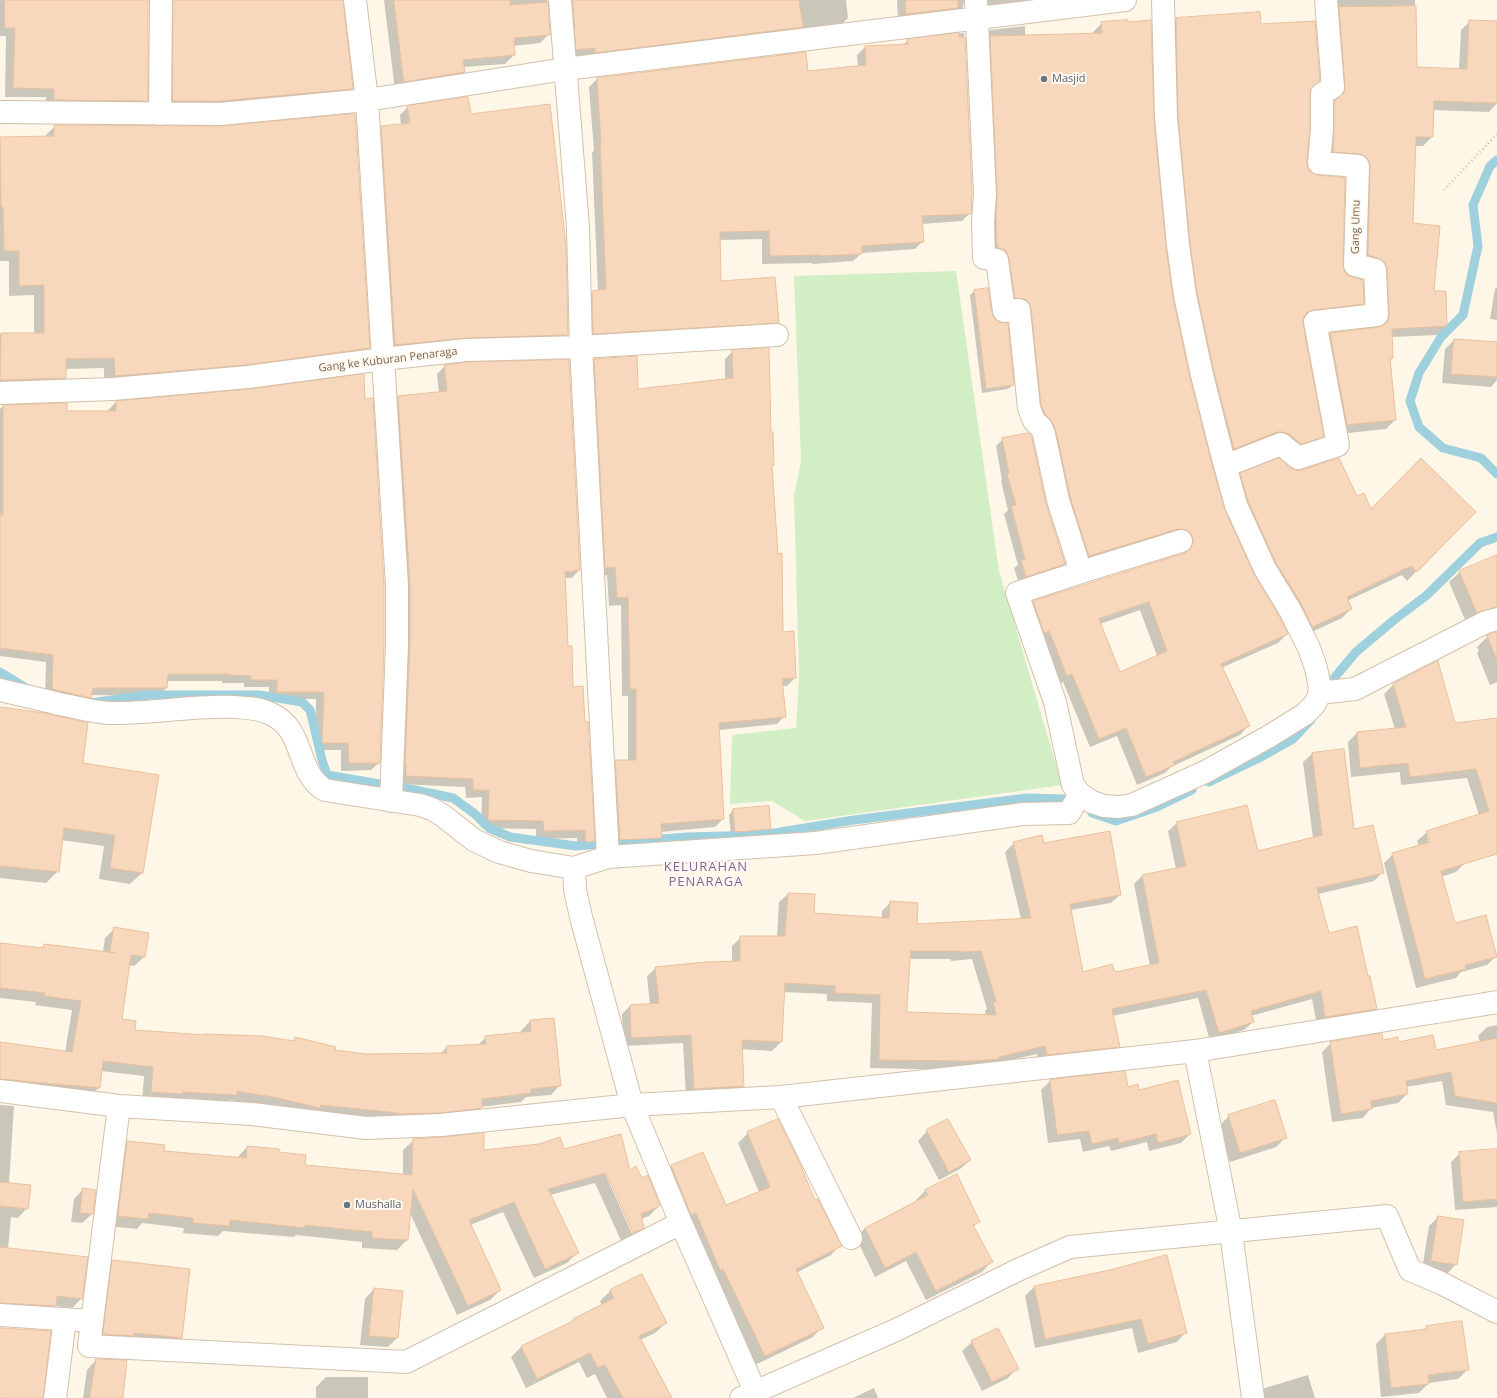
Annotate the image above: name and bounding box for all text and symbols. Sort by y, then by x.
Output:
place label: Masjid [1052,72,1086,86]
marker: Masjid [1039,74,1049,84]
street label: Gang Umu [1349,200,1363,254]
street label: Gang ke Kuburan Penaraga [318,345,458,375]
district label: KELURAHAN PENARAGA [664,859,748,890]
place label: Mushalla [355,1198,401,1212]
marker: Mushalla [342,1200,352,1210]

